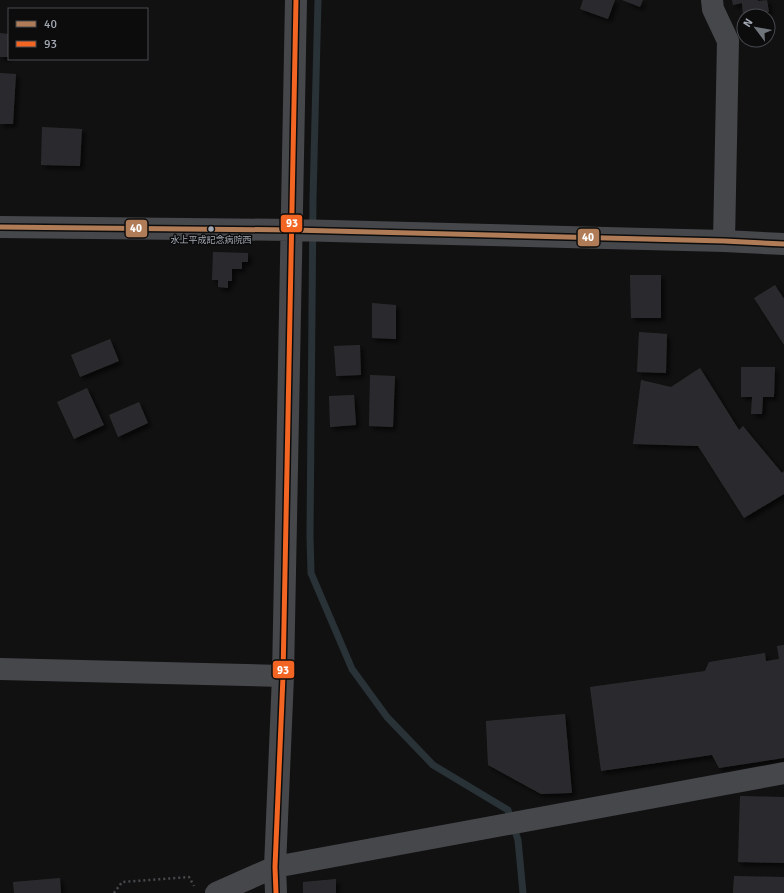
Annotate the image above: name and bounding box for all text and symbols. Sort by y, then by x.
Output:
legend [8,8,148,60]
north arrow [736,8,776,48]
text: N [740,16,755,30]
text: 40 [44,17,57,32]
text: 93 [44,37,57,52]
line badge: 93 [280,214,303,233]
text: 93 [286,217,298,230]
line badge: 40 [125,219,148,238]
text: 40 [130,222,142,235]
marker: 水上平成記念病院西 [206,224,216,234]
line badge: 40 [577,228,600,247]
text: 40 [582,231,594,244]
place label: 水上平成記念病院西 [170,235,252,246]
line badge: 93 [272,660,295,679]
text: 93 [277,664,289,677]

